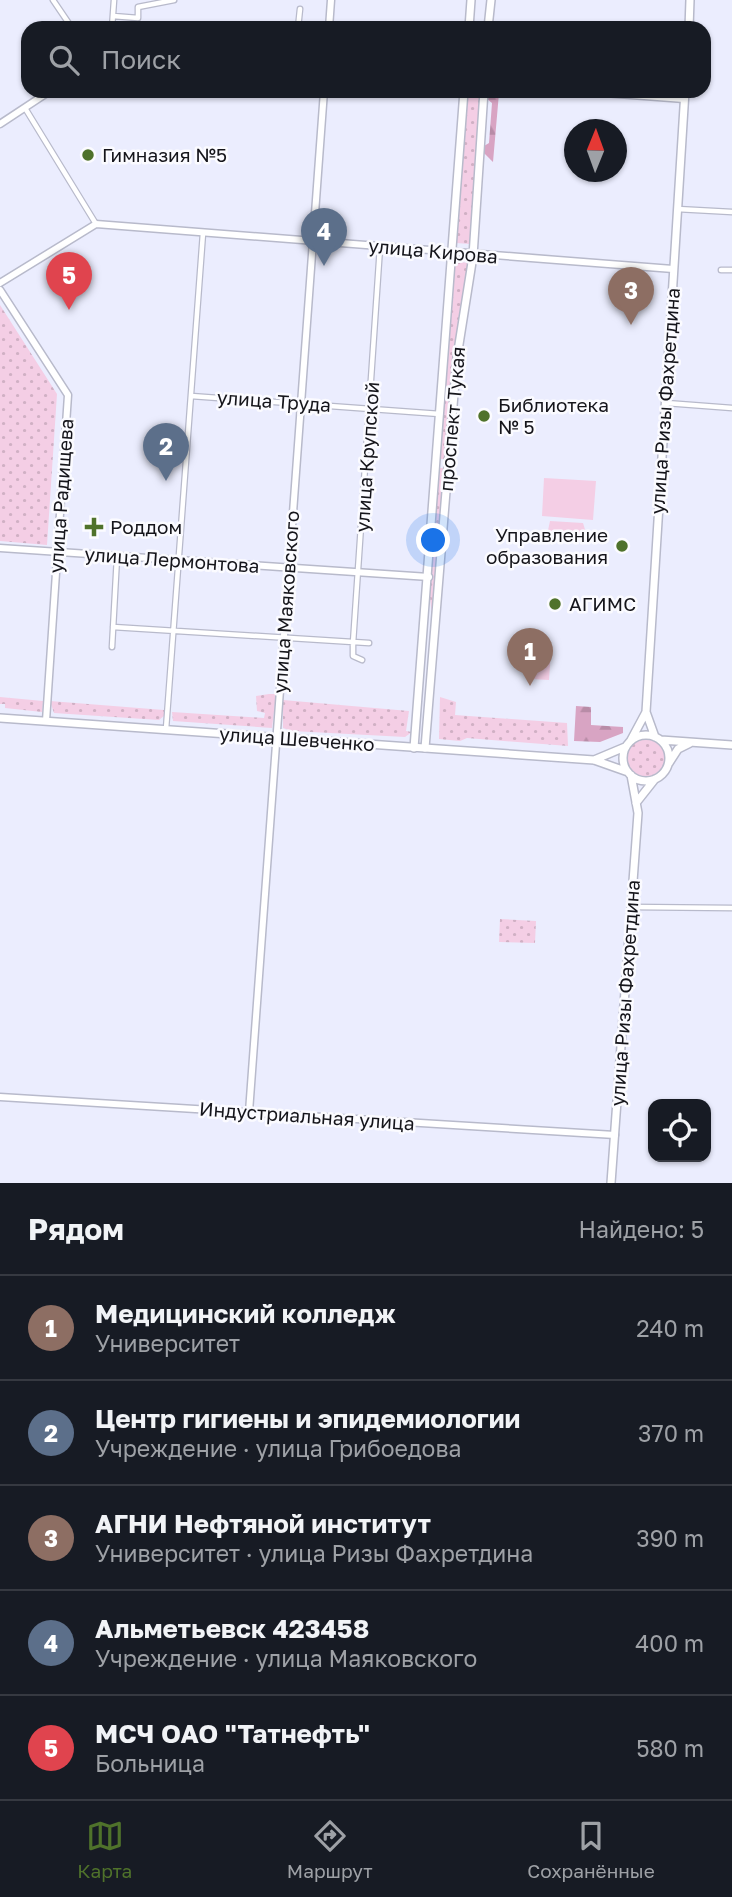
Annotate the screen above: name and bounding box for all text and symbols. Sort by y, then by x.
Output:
search box [21,21,711,98]
icon: search [45,41,83,79]
text: Поиск [101,44,181,75]
north arrow [564,119,627,182]
place label: Гимназия №5 [102,143,227,166]
marker: Гимназия №5 [80,147,96,163]
pin: 4 [301,208,347,266]
street label: улица Кирова [367,233,499,268]
pin: 5 [46,252,92,310]
pin: 3 [608,267,654,325]
street label: улица Ризы Фахретдина [645,287,684,515]
street label: проспект Тукая [434,346,469,492]
street label: улица Крупской [350,381,383,533]
street label: улица Труда [216,385,332,416]
place label: Библиотека № 5 [498,393,609,438]
marker: Библиотека № 5 [476,408,492,424]
street label: улица Радищева [44,418,77,574]
pin: 2 [143,423,189,481]
street label: улица Маяковского [268,510,303,694]
place label: Роддом [110,515,182,538]
marker: Роддом [84,517,104,537]
your location [416,523,450,557]
place label: Управление образования [486,523,608,568]
marker: Управление образования [614,538,630,554]
street label: улица Лермонтова [84,542,260,577]
place label: АГИМС [569,592,636,615]
marker: АГИМС [547,596,563,612]
pin: 1 [507,628,553,686]
street label: улица Шевченко [219,722,376,755]
street label: улица Ризы Фахретдина [605,879,644,1107]
street label: Индустриальная улица [199,1096,416,1135]
map controls [648,1099,711,1162]
button: locate [648,1099,711,1162]
text: Рядом [28,1211,124,1247]
text: Найдено: 5 [578,1215,704,1243]
text: Медицинский колледж [95,1298,396,1329]
text: 1 [45,1314,57,1342]
text: 240 m [636,1314,704,1342]
text: Университет [95,1329,240,1357]
text: Центр гигиены и эпидемиологии [95,1403,520,1434]
text: 2 [44,1419,58,1447]
text: 370 m [638,1419,704,1447]
text: Учреждение · улица Грибоедова [95,1434,461,1462]
text: АГНИ Нефтяной институт [95,1508,431,1539]
text: 3 [44,1524,58,1552]
text: 390 m [636,1524,704,1552]
text: Университет · улица Ризы Фахретдина [95,1539,533,1567]
text: Альметьевск 423458 [95,1613,369,1644]
text: 4 [44,1629,58,1657]
text: 400 m [635,1629,704,1657]
text: Учреждение · улица Маяковского [95,1644,477,1672]
text: МСЧ ОАО "Татнефть" [95,1718,370,1749]
text: 5 [44,1734,58,1762]
text: 580 m [636,1734,704,1762]
text: Больница [95,1749,205,1777]
tab: Карта [77,1817,132,1882]
tab: Маршрут [287,1817,373,1882]
tab: Сохранённые [527,1817,655,1882]

